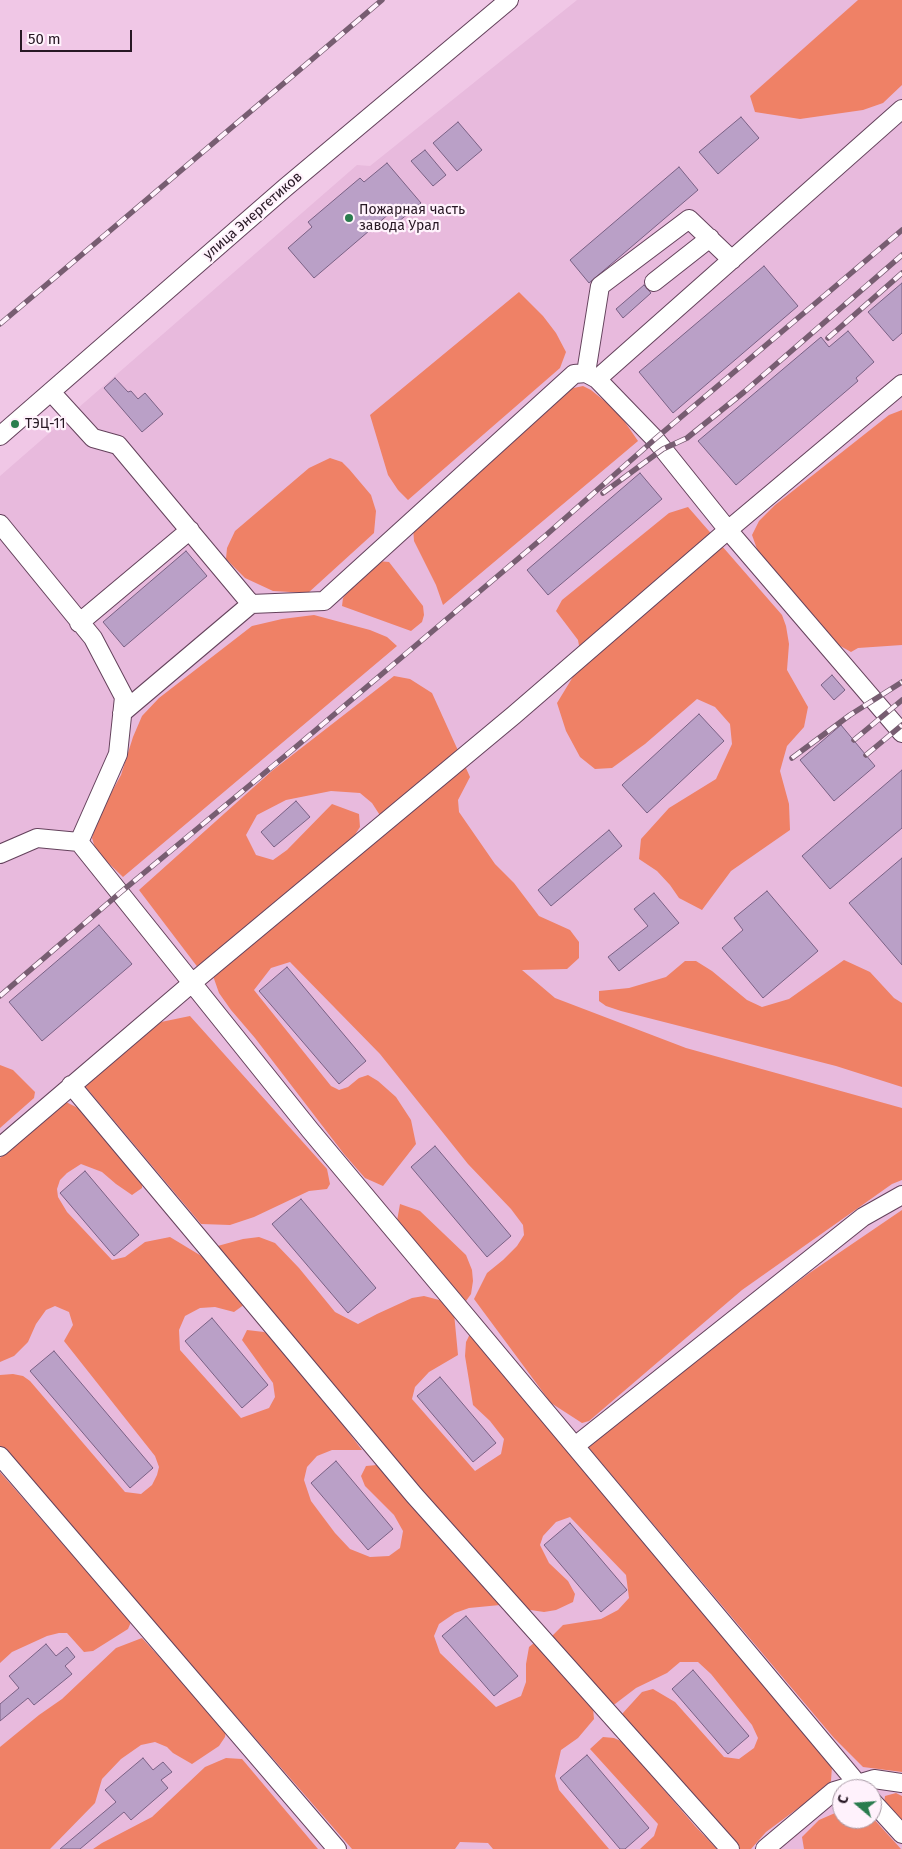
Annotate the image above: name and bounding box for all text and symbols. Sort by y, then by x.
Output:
scale bar [22,20,135,52]
text: 50 m [28,30,61,48]
street label: улица Энергетиков [200,169,306,263]
place label: Пожарная часть завода Урал [359,202,465,234]
marker: Пожарная часть завода Урал [343,212,355,224]
place label: ТЭЦ-11 [25,416,65,432]
marker: ТЭЦ-11 [9,418,21,430]
north arrow [832,1779,882,1829]
text: С [834,1793,853,1806]

